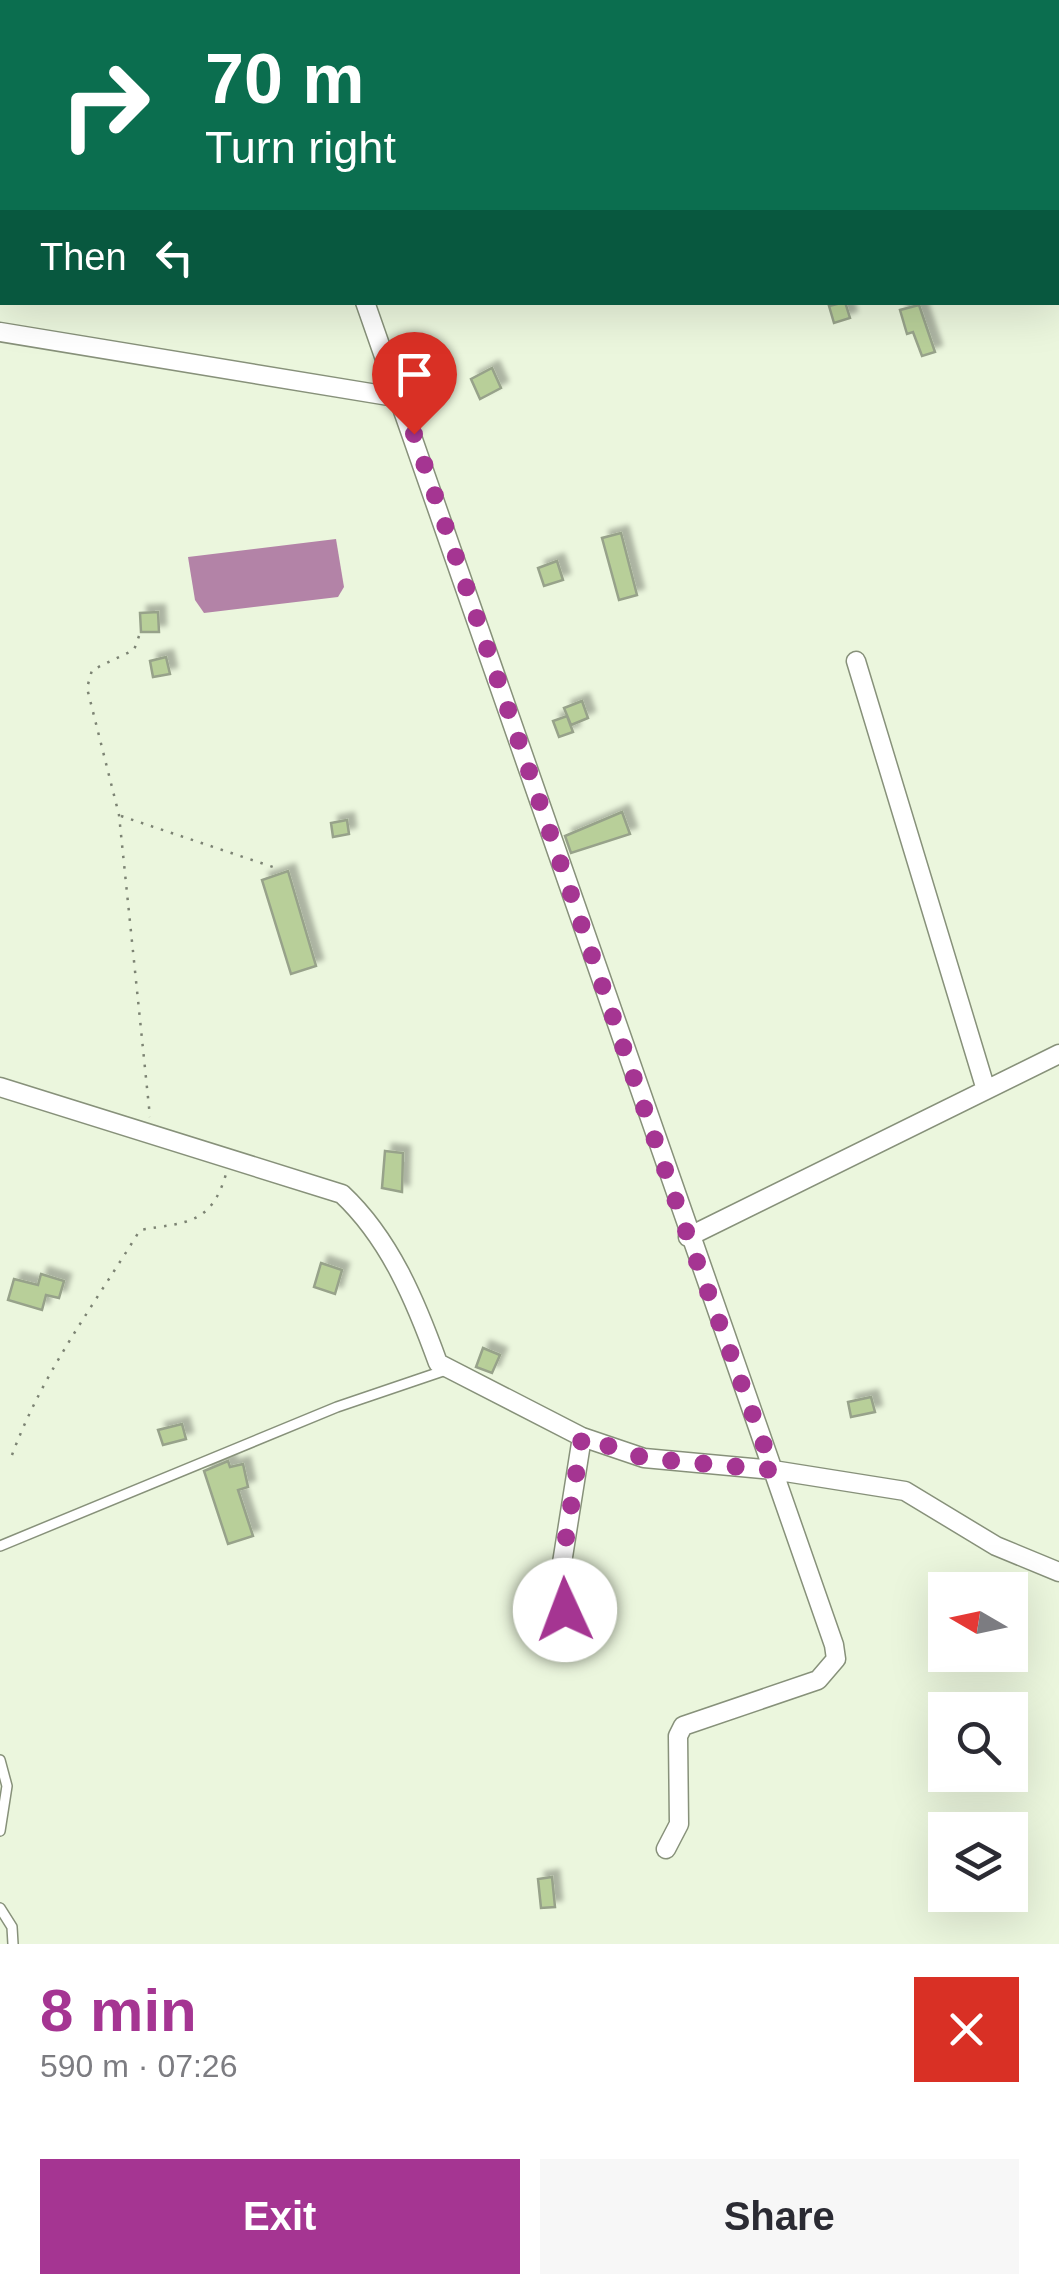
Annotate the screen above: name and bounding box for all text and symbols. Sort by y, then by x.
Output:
icon: right [40,40,170,170]
text: 70 m [205,40,365,118]
text: Turn right [205,122,396,173]
icon: left [147,230,202,285]
text: Then [40,236,127,278]
pin [372,332,457,435]
icon: arrive [387,347,442,402]
position arrow [513,1558,617,1662]
north arrow [928,1572,1028,1672]
map controls [928,1572,1028,1912]
button: search [928,1692,1028,1792]
button: layers [928,1812,1028,1912]
text: 8 min [40,1977,197,2044]
button: close [914,1977,1019,2082]
text: 590 m · 07:26 [40,2048,237,2084]
button: Exit [40,2159,520,2274]
button: Share [540,2159,1019,2274]

